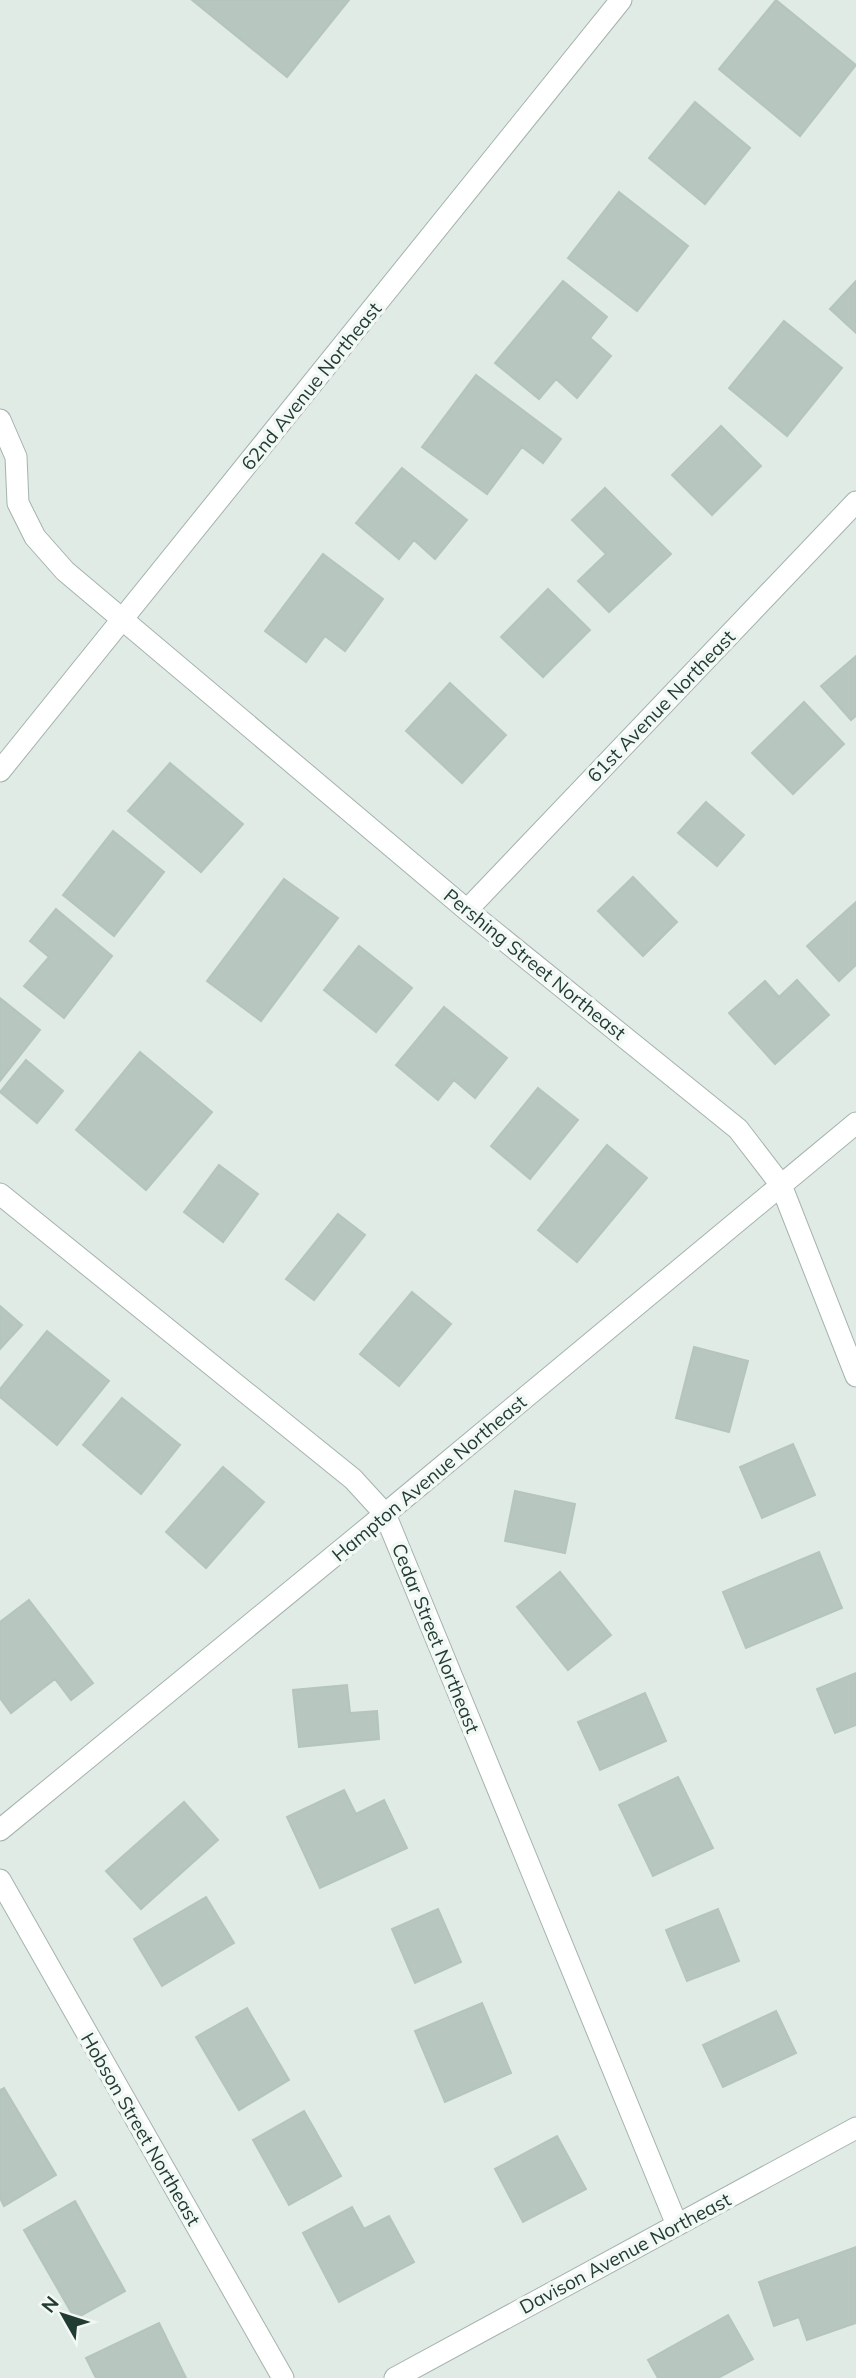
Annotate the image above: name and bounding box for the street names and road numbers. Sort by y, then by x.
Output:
street label: 62nd Avenue Northeast [236,297,386,475]
street label: 61st Avenue Northeast [582,624,740,787]
street label: Pershing Street Northeast [439,883,631,1045]
street label: Hampton Avenue Northeast [327,1389,531,1566]
street label: Cedar Street Northeast [387,1540,485,1737]
street label: Hobson Street Northeast [76,2028,206,2230]
street label: Davison Avenue Northeast [515,2187,735,2319]

